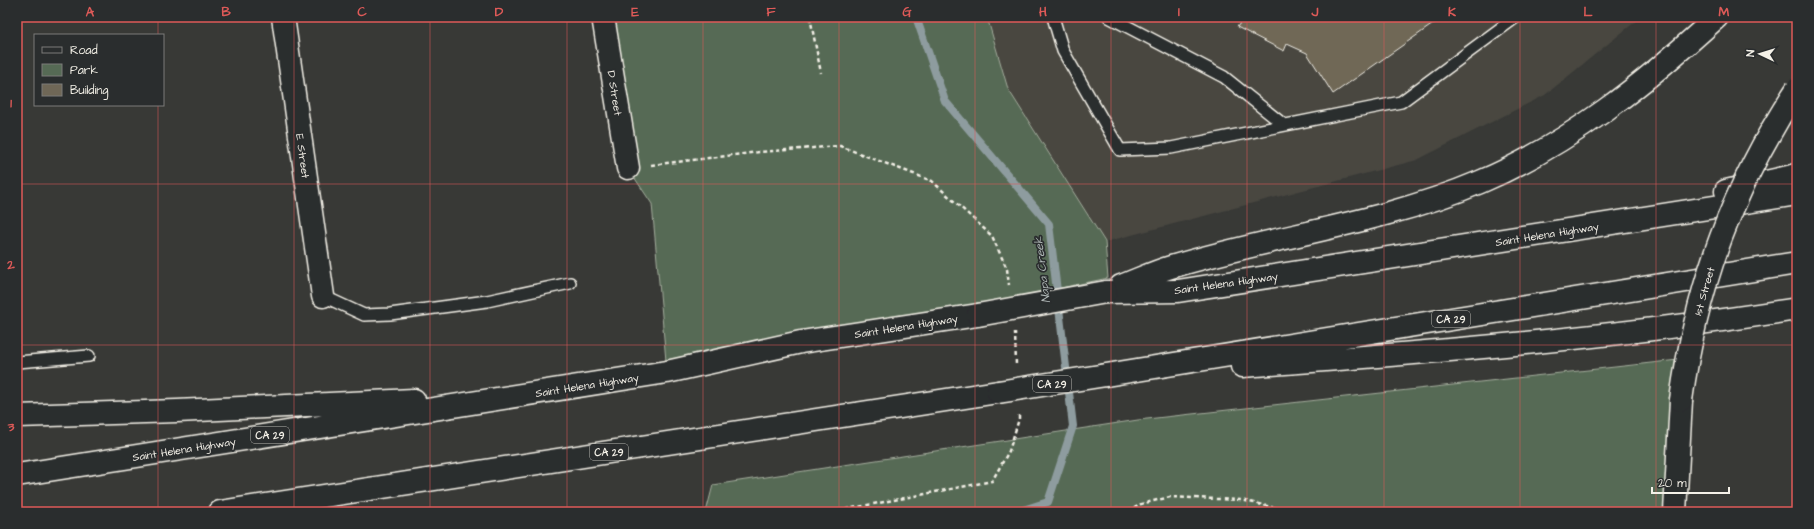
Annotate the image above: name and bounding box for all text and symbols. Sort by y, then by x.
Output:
text: A [86,3,95,21]
text: B [221,3,231,21]
text: C [357,3,367,21]
text: D [495,3,504,21]
text: E [631,3,639,21]
text: F [766,3,776,21]
text: G [902,3,912,21]
text: H [1039,3,1047,21]
text: I [1178,3,1180,21]
text: J [1311,3,1319,21]
text: K [1448,3,1456,21]
text: L [1583,3,1593,21]
text: M [1719,3,1730,21]
legend [34,34,164,106]
north arrow [1740,34,1780,74]
text: Road [70,42,98,59]
text: N [1743,49,1758,57]
text: Park [70,62,98,79]
street label: D Street [604,69,626,117]
text: Building [70,82,108,100]
text: 1 [10,94,12,112]
street label: E Street [292,133,313,180]
street label: Saint Helena Highway [1494,219,1600,251]
water label: Napa Creek [1030,235,1055,304]
text: 2 [6,256,15,274]
street label: 1st Street [1690,265,1719,317]
street label: Saint Helena Highway [1173,269,1279,299]
street label: Saint Helena Highway [853,311,959,343]
road number: CA 29 [1432,311,1470,327]
street label: Saint Helena Highway [534,370,640,402]
road number: CA 29 [1033,376,1071,392]
text: 3 [7,418,15,436]
road number: CA 29 [251,427,289,443]
street label: Saint Helena Highway [131,434,237,466]
road number: CA 29 [590,444,628,460]
scale bar [1652,469,1729,495]
text: 20 m [1658,475,1687,492]

